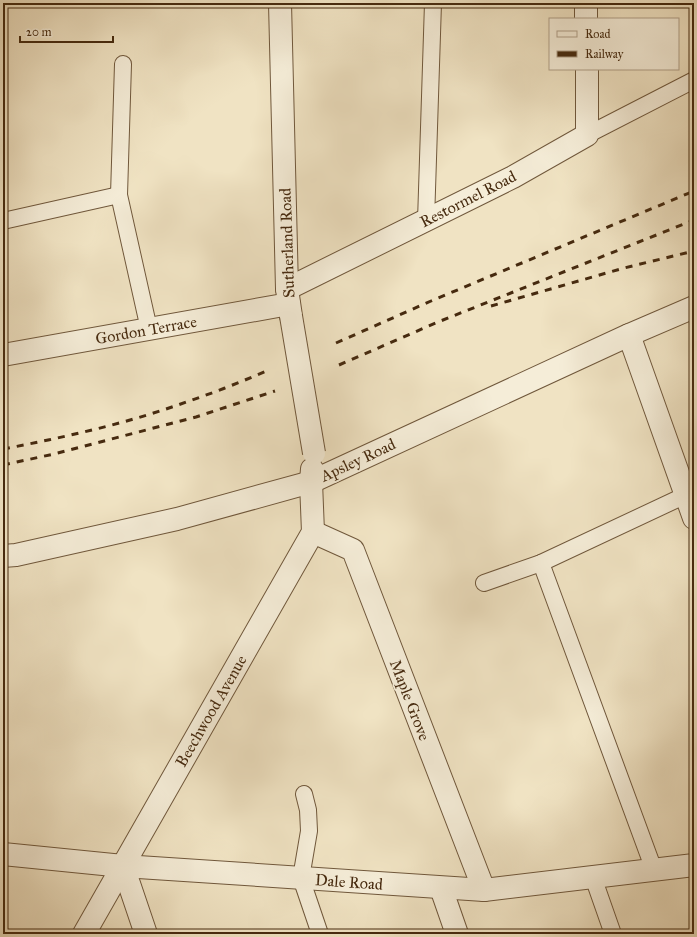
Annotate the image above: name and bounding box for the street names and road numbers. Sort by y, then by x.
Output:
street label: Restormel Road [417,167,519,231]
street label: Sutherland Road [276,188,298,298]
street label: Gordon Terrace [94,312,198,348]
street label: Apsley Road [317,434,398,486]
street label: Beechwood Avenue [171,652,251,770]
street label: Maple Grove [386,657,434,744]
street label: Dale Road [314,870,384,894]

